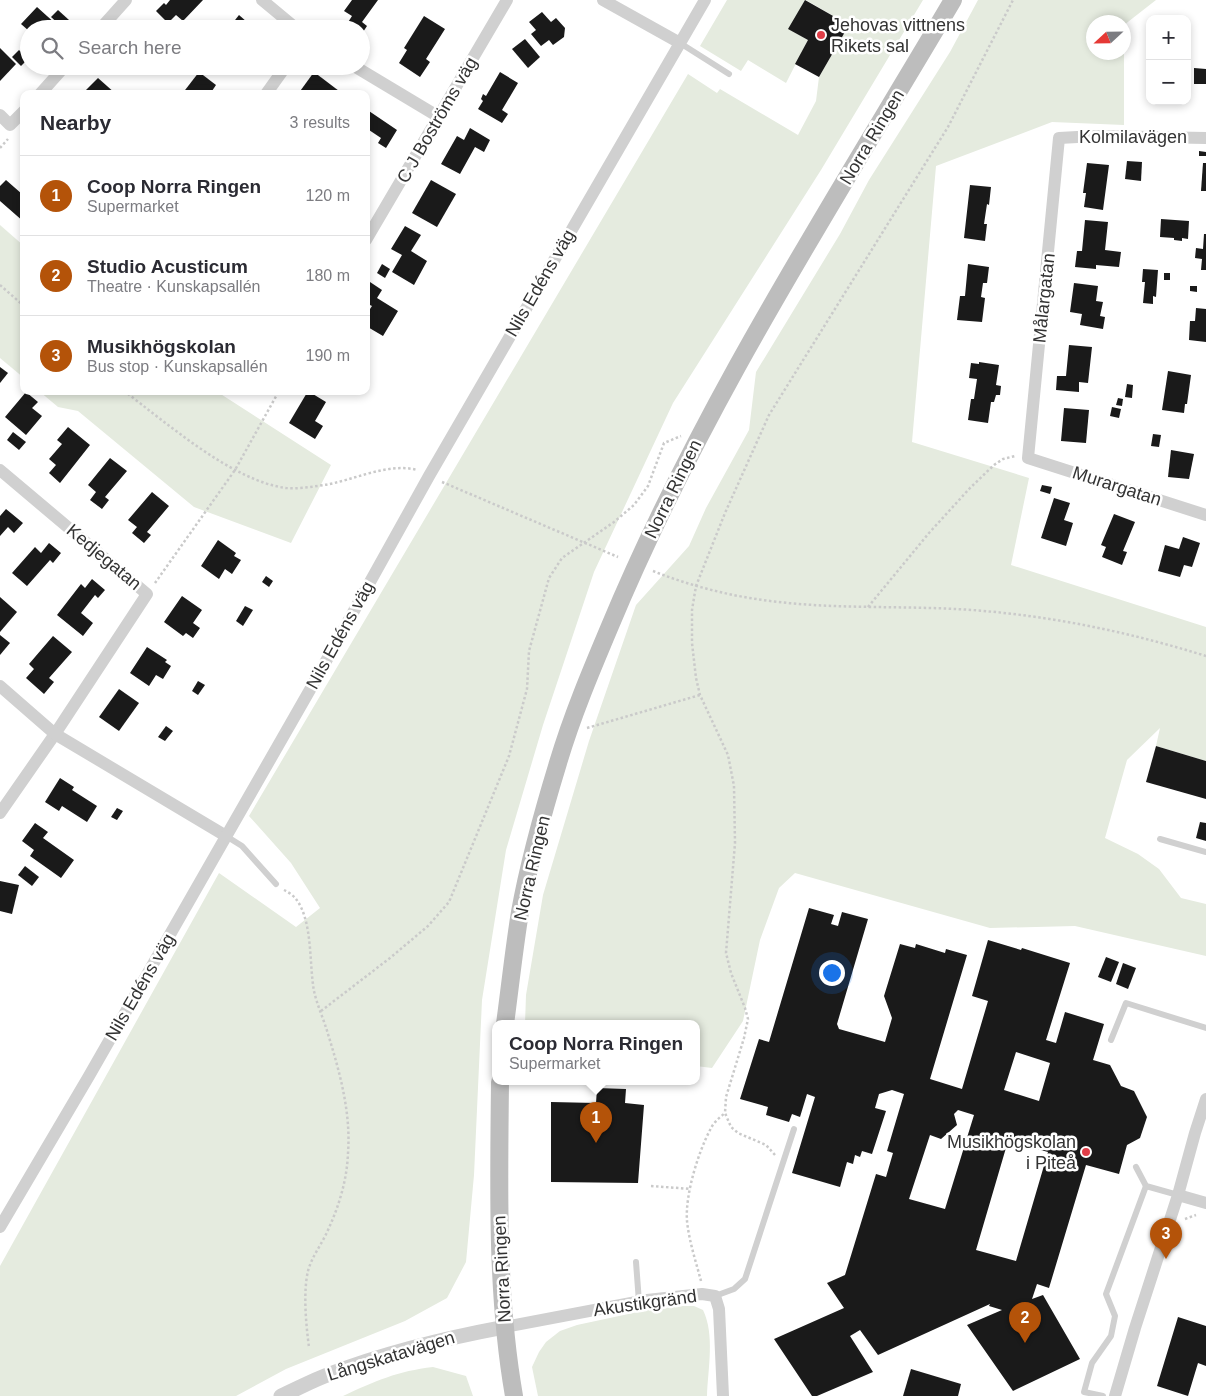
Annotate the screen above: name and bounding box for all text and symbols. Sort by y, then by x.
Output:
place label: Jehovas vittnens Rikets sal [831,15,965,56]
north arrow [1086,15,1131,60]
map controls [1146,15,1191,105]
button: + [1146,15,1191,60]
search box [20,20,370,75]
marker: Jehovas vittnens Rikets sal [815,29,827,41]
icon: search [38,34,66,62]
text: Search here [78,37,182,58]
street label: C J Boströms väg [393,53,481,187]
button: − [1146,60,1191,105]
street label: Norra Ringen [836,86,908,188]
text: Nearby [40,111,111,134]
text: 3 results [290,114,350,131]
street label: Kolmilavägen [1079,127,1187,147]
text: Coop Norra Ringen [87,176,261,197]
text: 1 [52,187,60,204]
text: 120 m [306,187,350,204]
text: Supermarket [87,198,179,215]
street label: Nils Edéns väg [501,226,579,340]
street label: Målargatan [1029,252,1059,344]
text: Studio Acusticum [87,256,248,277]
text: 2 [52,267,60,284]
text: 180 m [306,267,350,284]
text: Theatre · Kunskapsallén [87,278,260,295]
text: Musikhögskolan [87,336,236,357]
text: 3 [52,347,60,364]
text: 190 m [306,347,350,364]
text: Bus stop · Kunskapsallén [87,358,268,375]
street label: Norra Ringen [641,437,705,541]
street label: Murargatan [1070,462,1164,510]
street label: Kedjegatan [63,520,145,594]
street label: Nils Edéns väg [302,578,378,692]
street label: Norra Ringen [510,814,554,922]
street label: Nils Edéns väg [101,930,179,1044]
your location [819,960,845,986]
popup [492,1020,700,1085]
text: Coop Norra Ringen [509,1033,683,1054]
text: Supermarket [509,1055,601,1072]
pin: 1 [580,1102,612,1143]
place label: Musikhögskolan i Piteå [947,1132,1077,1173]
marker: Musikhögskolan i Piteå [1080,1146,1092,1158]
street label: Norra Ringen [489,1215,515,1323]
pin: 3 [1150,1218,1182,1259]
street label: Akustikgränd [592,1286,698,1320]
pin: 2 [1009,1302,1041,1343]
street label: Långskatavägen [325,1327,457,1385]

